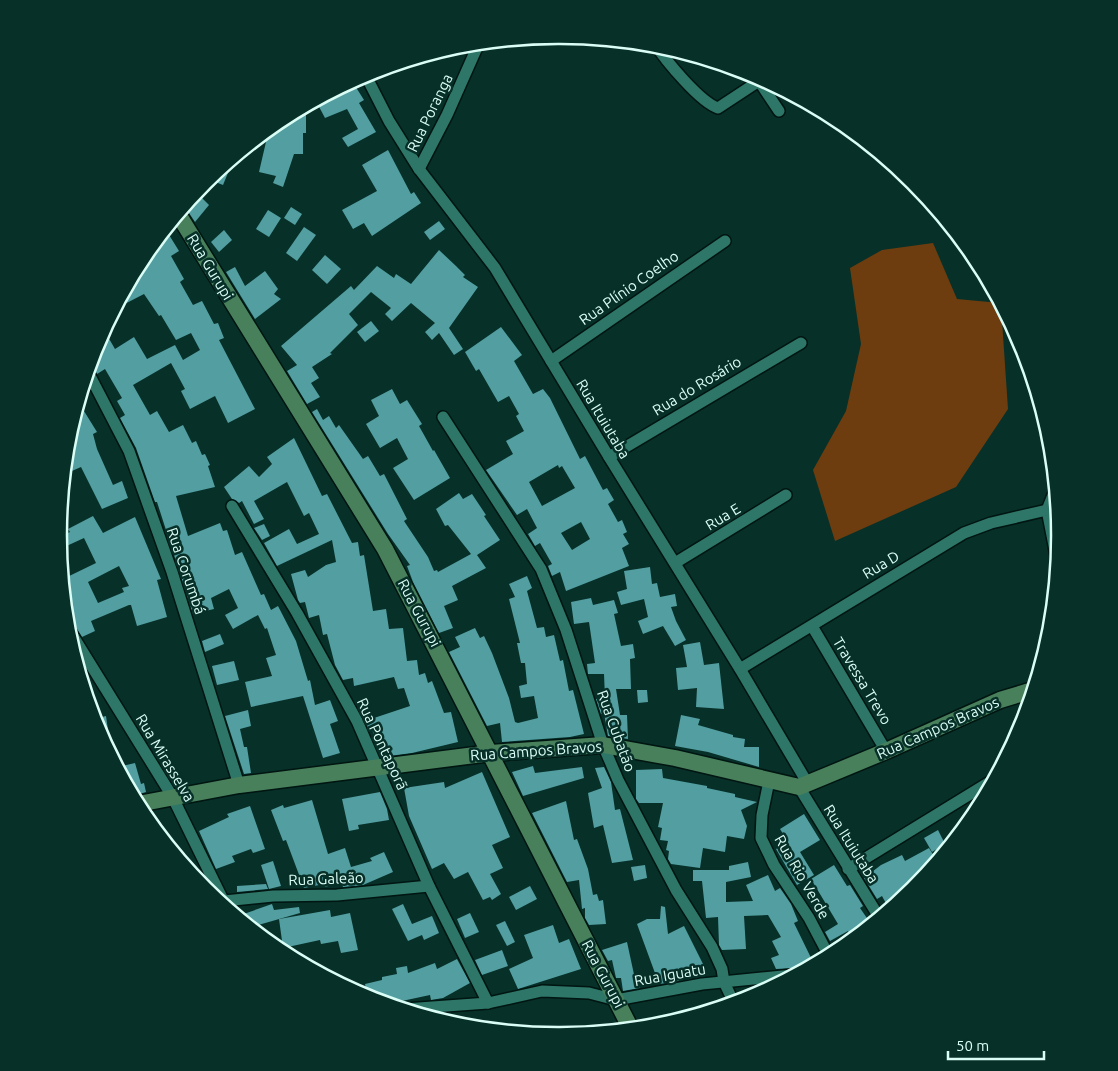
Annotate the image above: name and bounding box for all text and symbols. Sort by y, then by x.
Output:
street label: Rua Poranga [403,71,456,155]
street label: Rua Gurupi [184,231,237,303]
street label: Rua Plínio Coelho [576,247,682,328]
street label: Rua do Rosário [649,352,744,419]
street label: Rua Ituiutaba [573,376,634,462]
street label: Rua E [702,500,743,534]
street label: Rua Corumbá [164,525,209,616]
street label: Rua D [859,547,902,582]
street label: Rua Gurupi [395,576,444,650]
street label: Travessa Trevo [830,634,895,727]
street label: Rua Cubatão [594,688,639,774]
street label: Rua Campos Bravos [874,693,1001,762]
street label: Rua Pontaporã [354,695,411,793]
street label: Rua Mirasselva [133,711,198,805]
street label: Rua Campos Bravos [470,737,602,764]
street label: Rua Ituiutaba [820,801,882,886]
street label: Rua Rio Verde [772,832,833,922]
street label: Rua Galeão [288,869,364,888]
street label: Rua Gurupi [579,937,628,1011]
street label: Rua Iguatu [633,960,707,989]
scale bar [948,1028,1044,1060]
text: 50 m [956,1037,989,1054]

